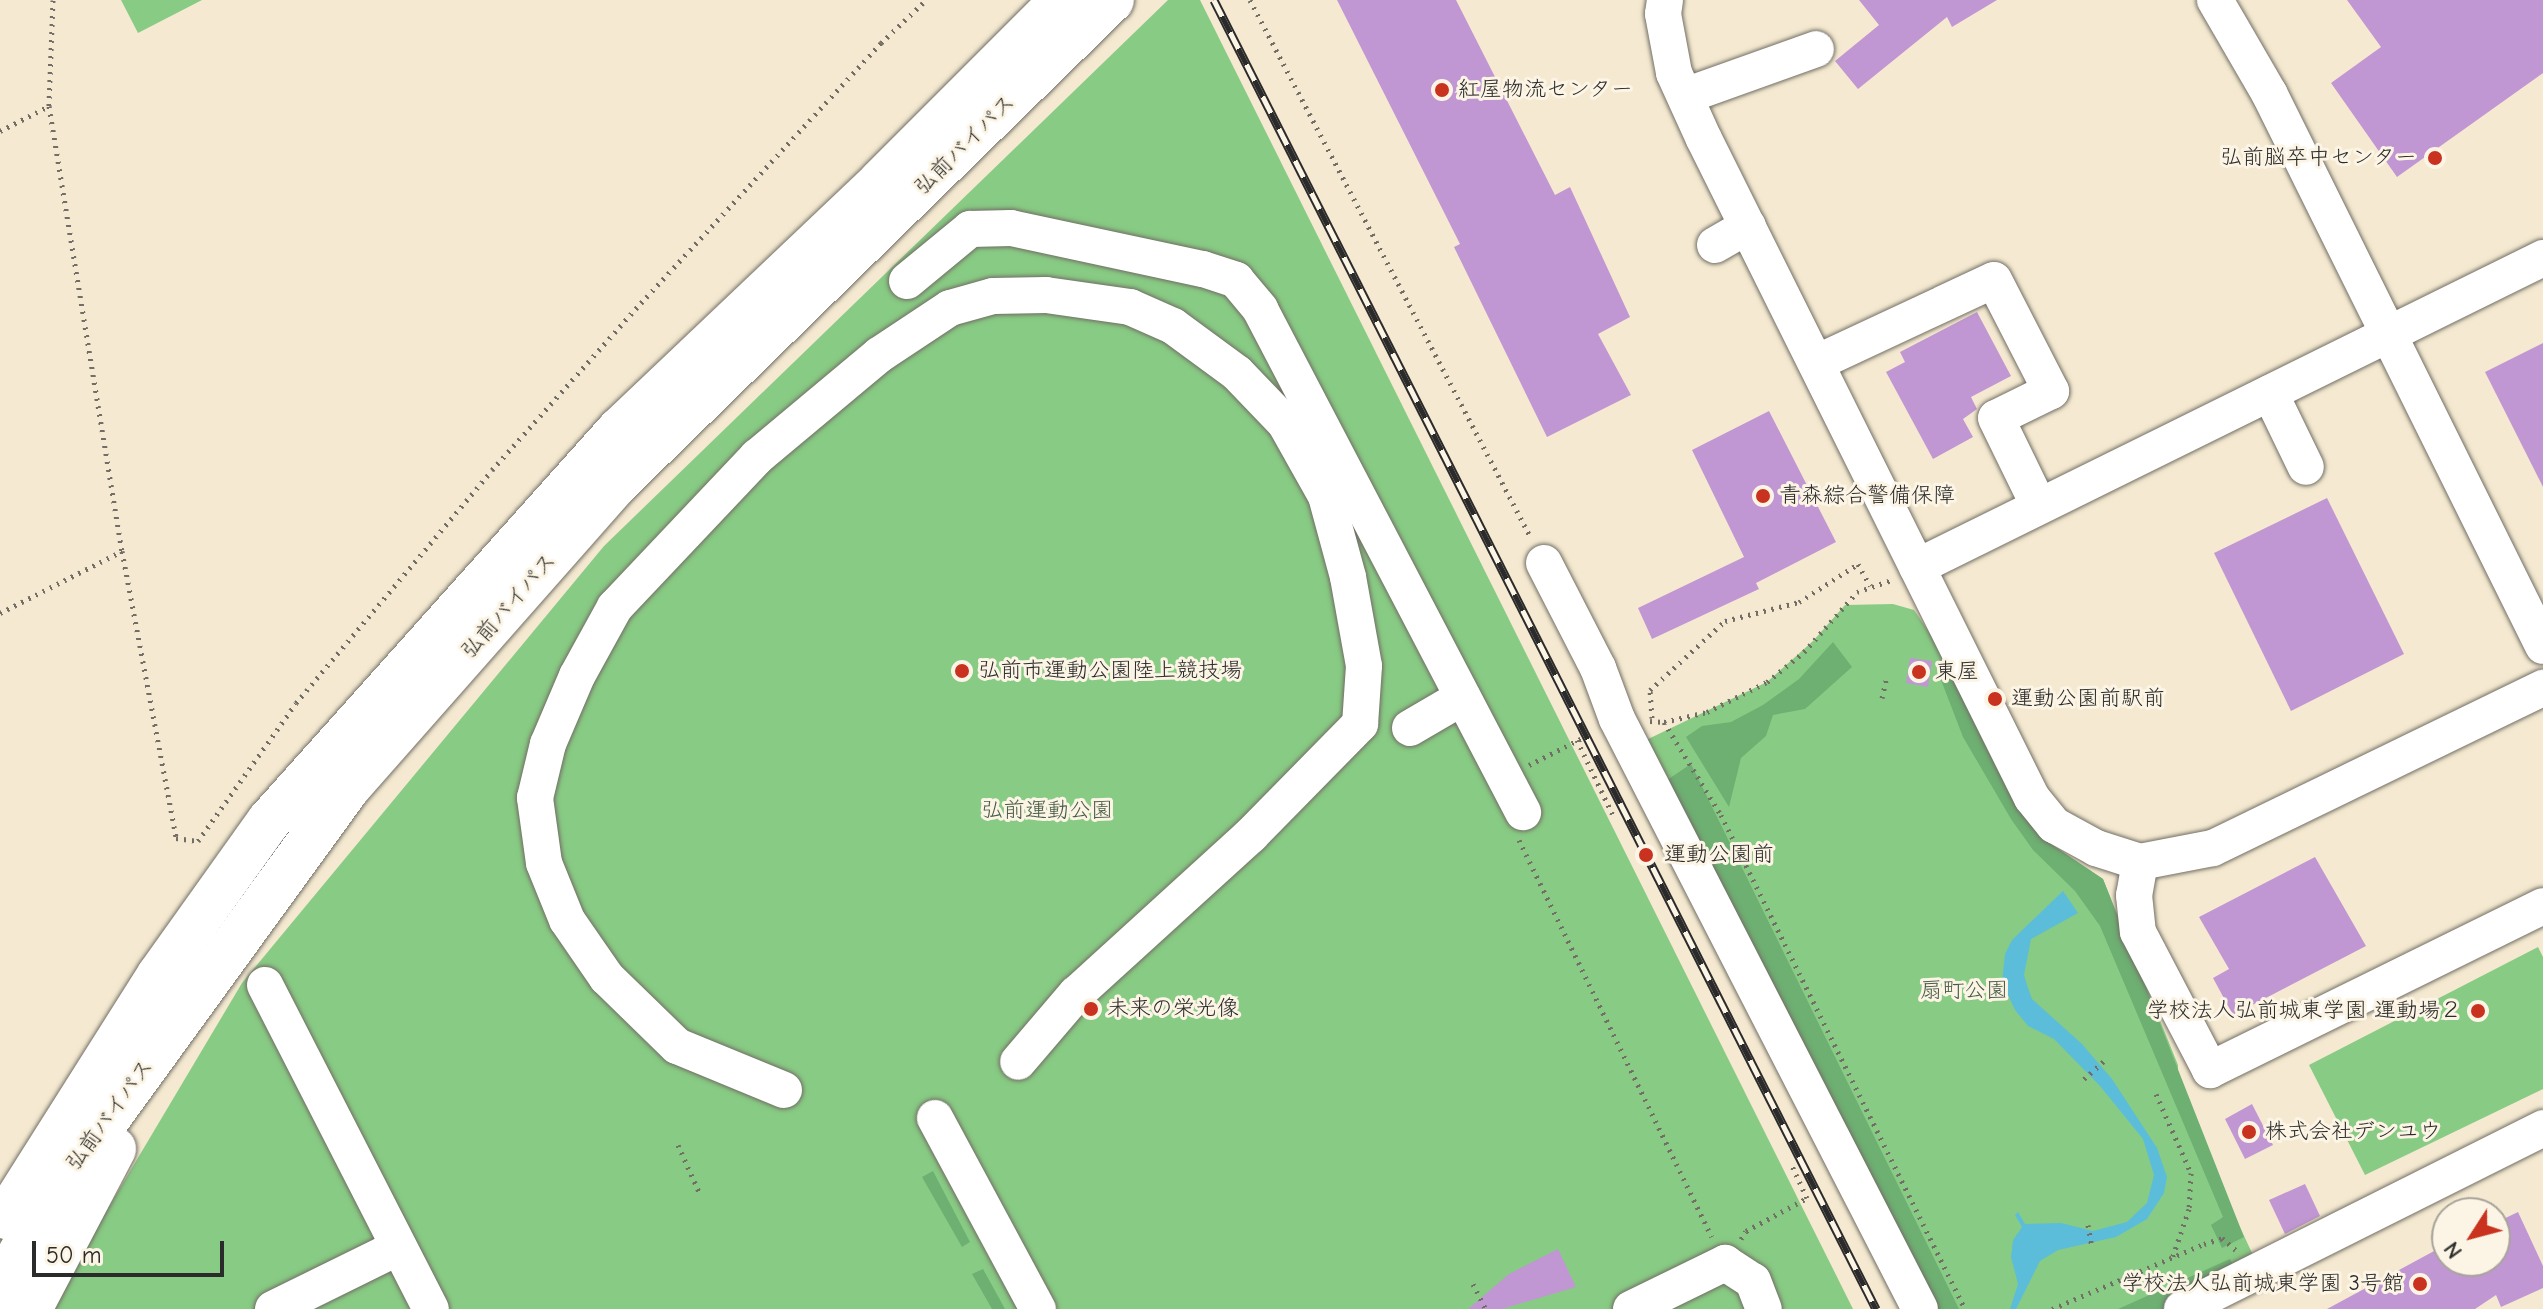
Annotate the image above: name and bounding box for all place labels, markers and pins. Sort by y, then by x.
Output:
place label: 紅屋物流センター [1458,77,1634,103]
marker: 紅屋物流センター [1433,81,1451,99]
place label: 弘前脳卒中センター [2219,145,2417,171]
marker: 弘前脳卒中センター [2424,147,2446,169]
place label: 青森綜合警備保障 [1779,483,1955,509]
marker: 青森綜合警備保障 [1754,487,1772,505]
place label: 弘前市運動公園陸上競技場 [978,658,1242,684]
place label: 東屋 [1935,659,1979,685]
marker: 弘前市運動公園陸上競技場 [953,662,971,680]
marker: 東屋 [1910,663,1928,681]
place label: 運動公園前駅前 [2011,686,2165,712]
marker: 運動公園前駅前 [1986,690,2004,708]
place label: 運動公園前 [1664,842,1774,868]
marker: 運動公園前 [1635,844,1657,866]
place label: 未来の栄光像 [1107,996,1239,1022]
place label: 学校法人弘前城東学園 運動場２ [2147,998,2462,1024]
marker: 未来の栄光像 [1082,1000,1100,1018]
marker: 学校法人弘前城東学園 運動場２ [2469,1002,2487,1020]
place label: 株式会社デンユウ [2265,1119,2441,1145]
marker: 株式会社デンユウ [2240,1123,2258,1141]
place label: 学校法人弘前城東学園 3号館 [2122,1271,2404,1297]
marker: 学校法人弘前城東学園 3号館 [2411,1275,2429,1293]

